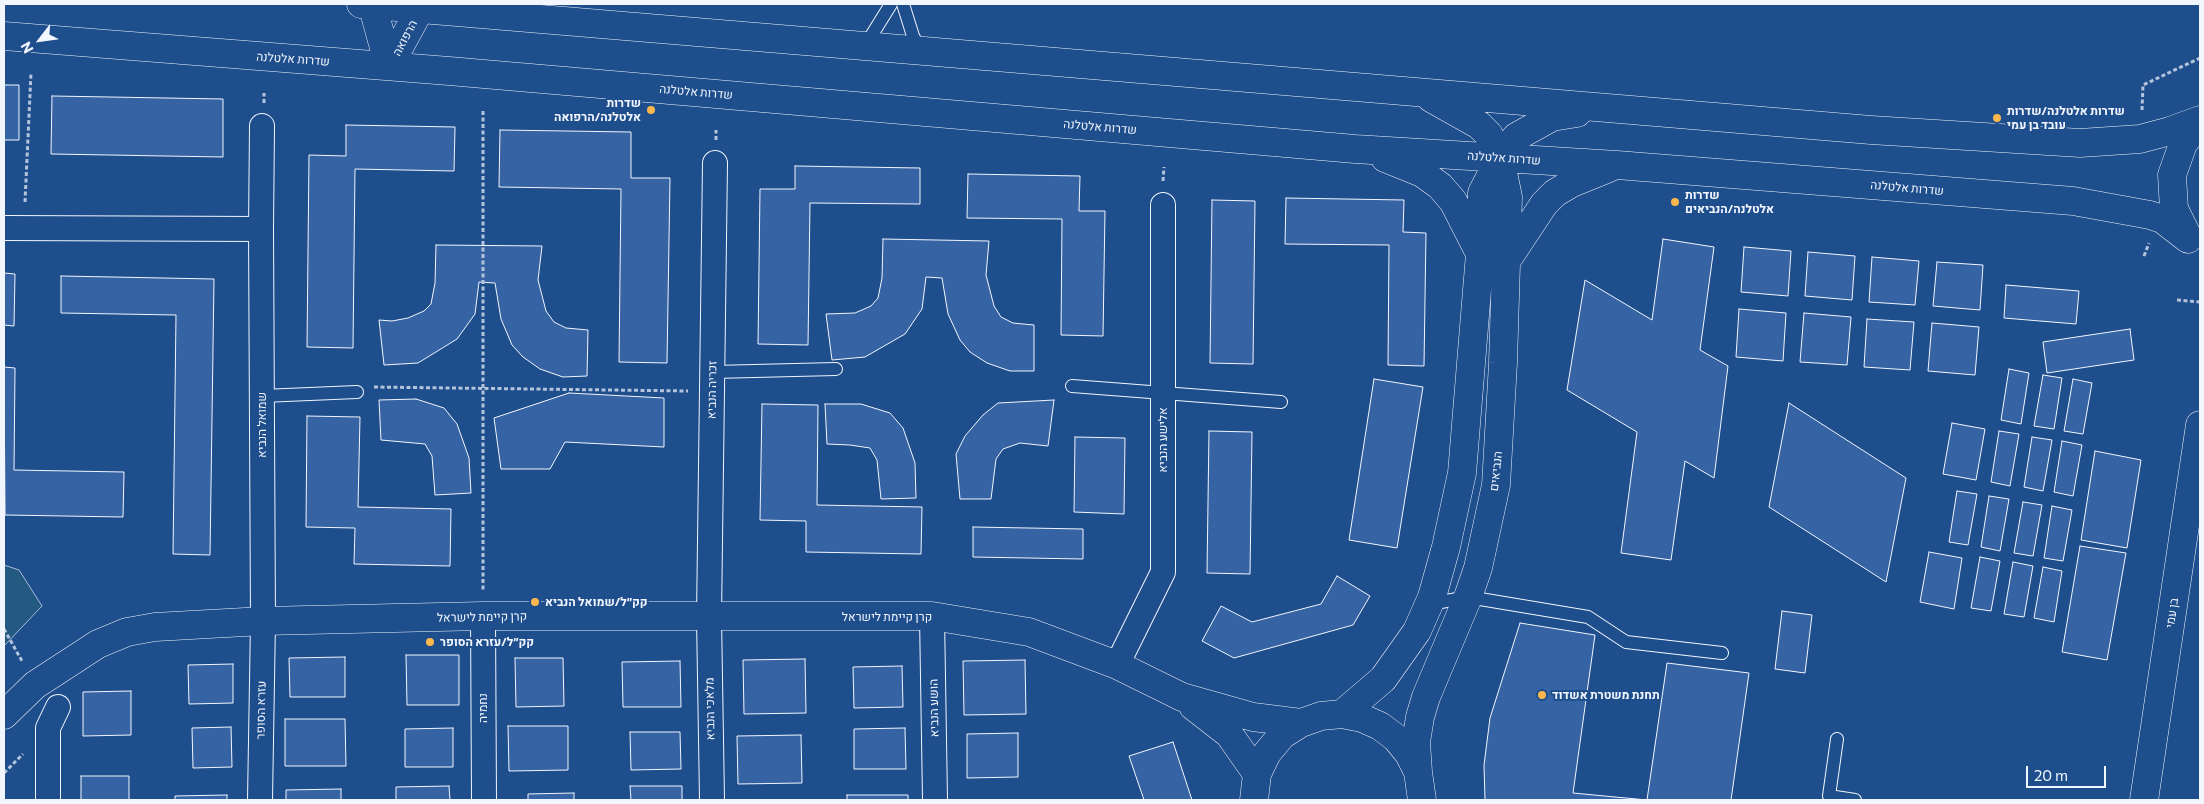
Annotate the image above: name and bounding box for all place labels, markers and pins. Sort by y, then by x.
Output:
place label: שדרות אלטלנה/הרפואה [554,96,641,124]
marker: שדרות אלטלנה/הרפואה [645,104,657,116]
place label: שדרות אלטלנה/שדרות עובד בן עמי [2007,104,2125,132]
marker: שדרות אלטלנה/שדרות עובד בן עמי [1991,112,2003,124]
place label: שדרות אלטלנה/הנביאים [1685,188,1774,216]
marker: שדרות אלטלנה/הנביאים [1669,196,1681,208]
place label: קק״ל/שמואל הנביא [545,595,648,609]
marker: קק״ל/שמואל הנביא [529,596,541,608]
place label: קק״ל/עזרא הסופר [440,635,534,649]
marker: קק״ל/עזרא הסופר [424,636,436,648]
place label: תחנת משטרת אשדוד [1552,688,1660,702]
marker: תחנת משטרת אשדוד [1536,689,1548,701]

